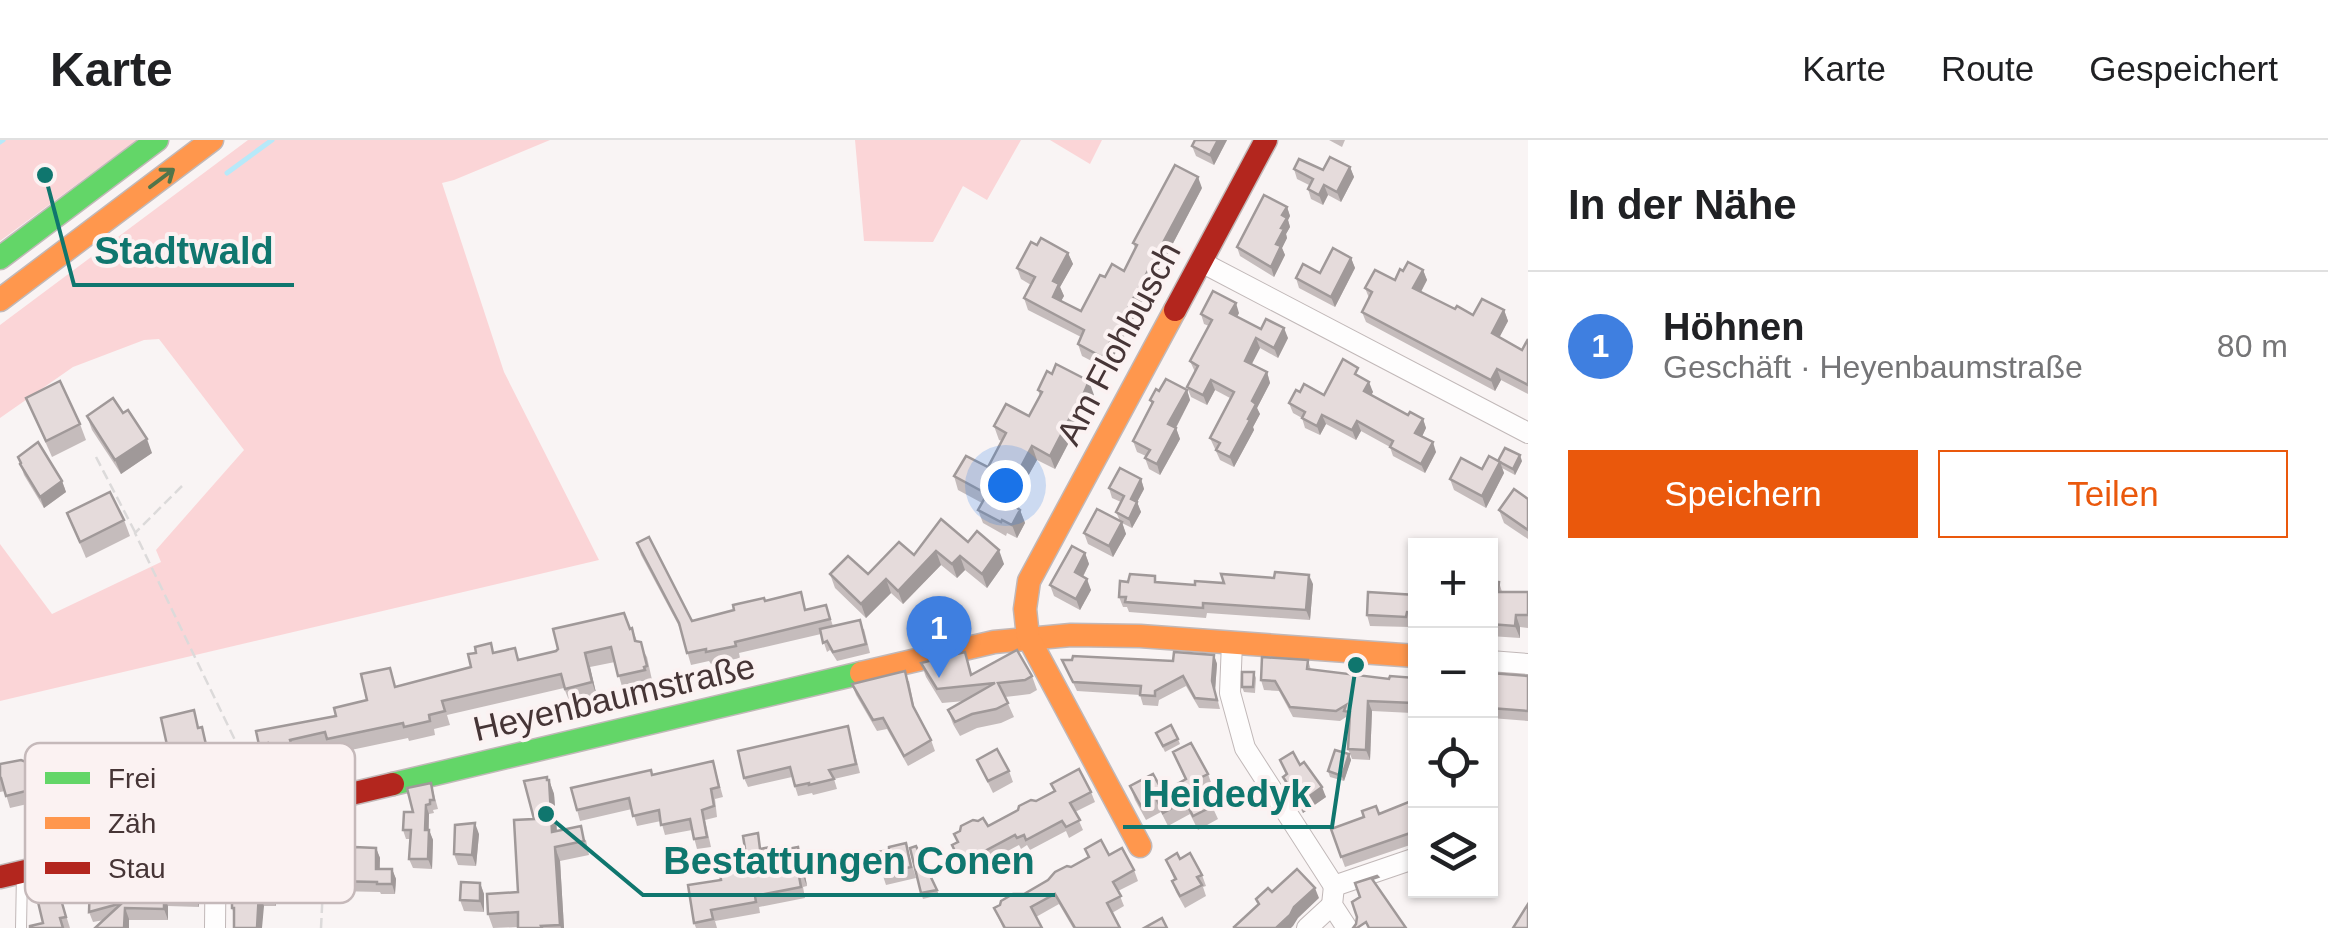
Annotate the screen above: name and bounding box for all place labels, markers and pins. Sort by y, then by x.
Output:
callout: Stadtwald [74,217,294,285]
pin: 1 [906,596,972,678]
callout: Heidedyk [1123,759,1332,827]
callout: Bestattungen Conen [643,827,1055,895]

